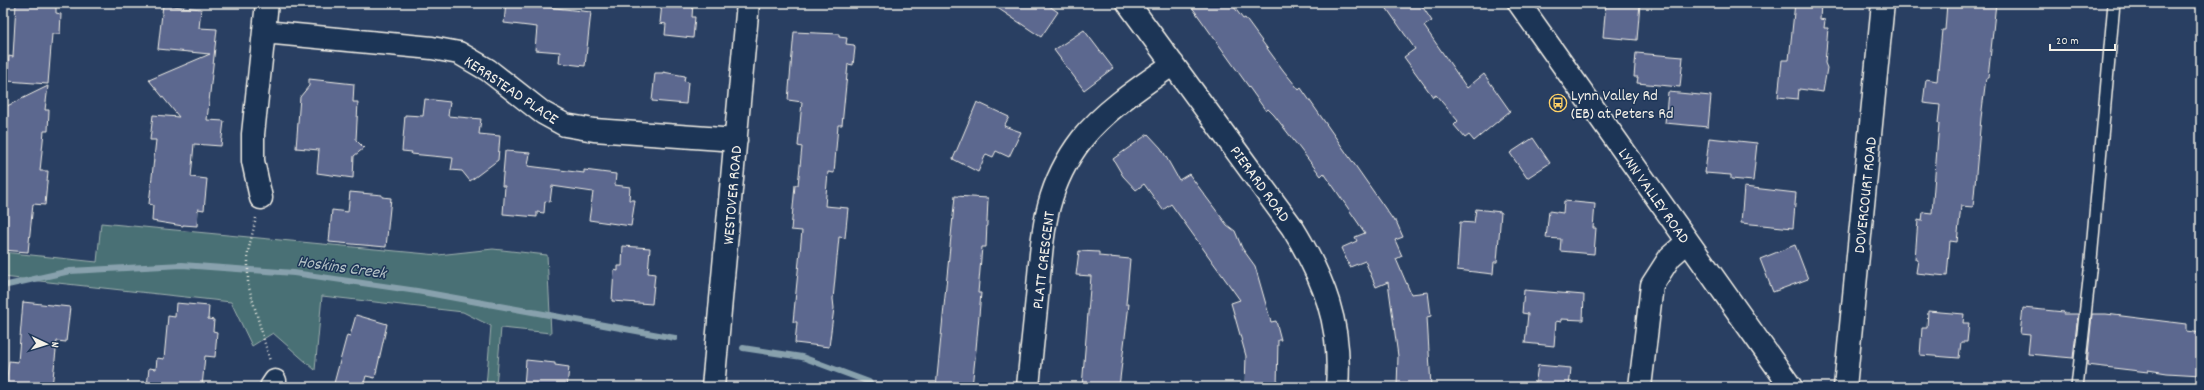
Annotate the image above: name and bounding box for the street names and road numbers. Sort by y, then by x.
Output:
street label: KERRSTEAD PLACE [459,51,563,132]
street label: DOVERCOURT ROAD [1849,136,1884,255]
street label: PIERARD ROAD [1223,141,1295,228]
street label: LYNN VALLEY ROAD [1611,144,1695,249]
street label: WESTOVER ROAD [718,145,749,246]
street label: PLATT CRESCENT [1027,209,1062,311]

